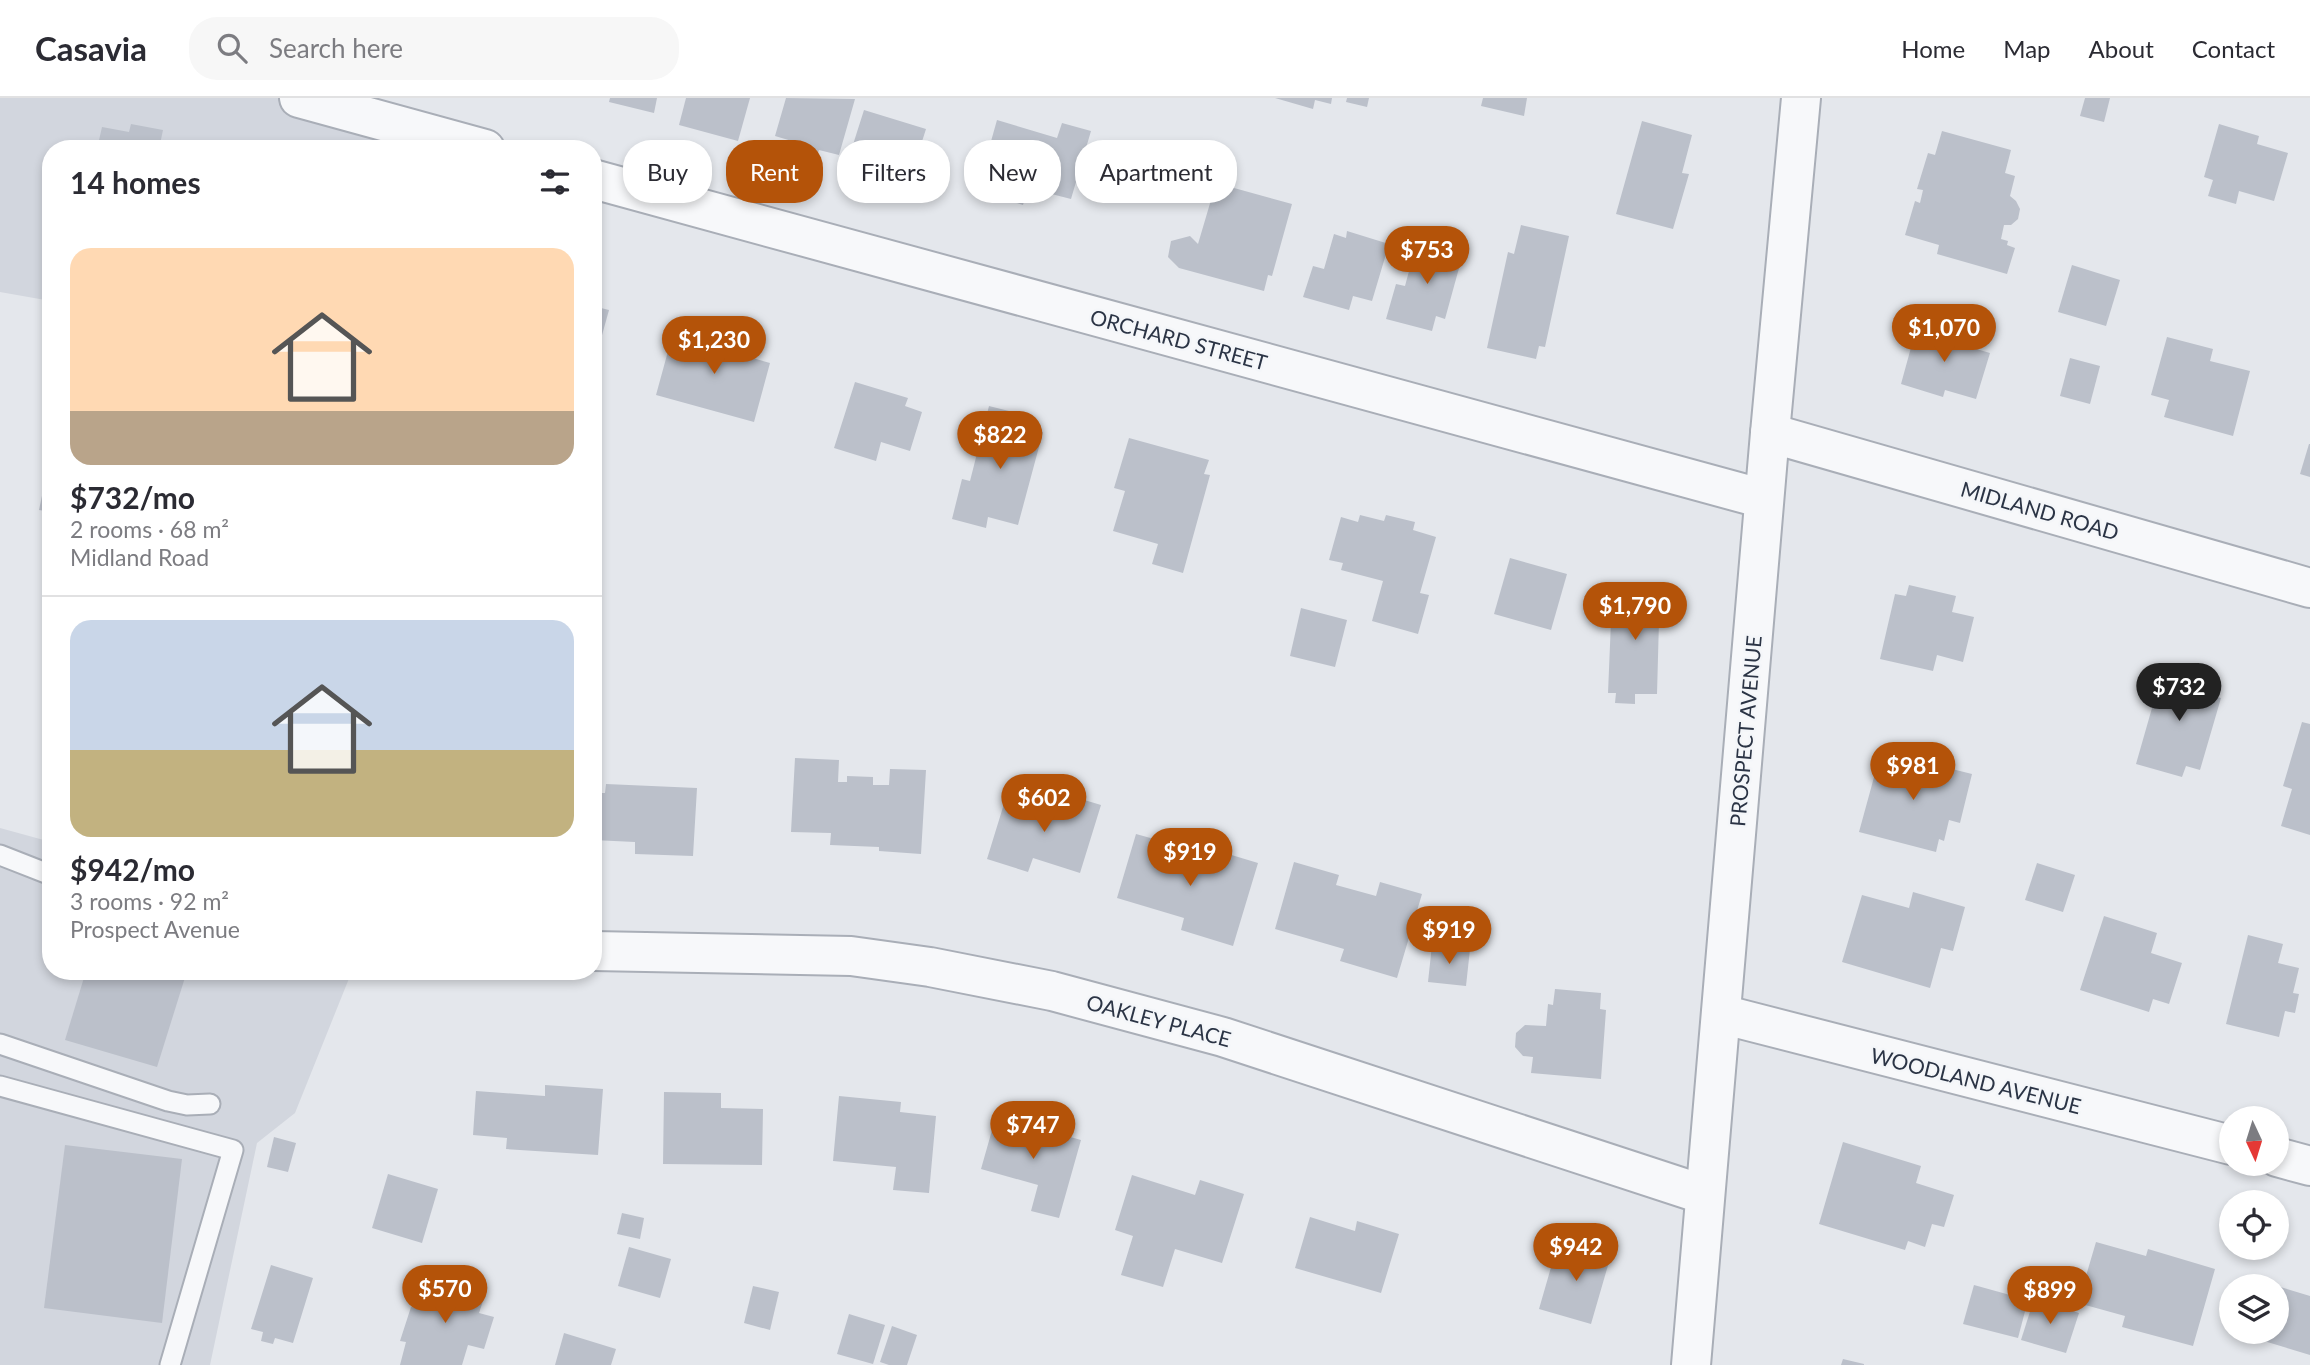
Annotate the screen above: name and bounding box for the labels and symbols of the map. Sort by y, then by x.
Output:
pin: $753 [1386,226,1468,286]
street label: ORCHARD STREET [1088,303,1271,375]
pin: $1,070 [1887,304,2001,364]
pin: $1,230 [657,316,771,376]
pin: $822 [959,412,1041,471]
street label: MIDLAND ROAD [1958,475,2122,545]
pin: $1,790 [1578,582,1692,642]
street label: PROSPECT AVENUE [1724,634,1766,828]
pin: $732 [2138,664,2220,723]
pin: $981 [1872,742,1954,802]
pin: $602 [1003,774,1085,834]
pin: $919 [1149,828,1231,888]
pin: $919 [1408,906,1490,966]
street label: OAKLEY PLACE [1084,989,1234,1051]
street label: WOODLAND AVENUE [1868,1042,2084,1118]
pin: $747 [992,1102,1074,1161]
north arrow [2219,1106,2289,1176]
pin: $942 [1535,1224,1617,1283]
pin: $570 [404,1266,486,1325]
pin: $899 [2009,1266,2091,1326]

